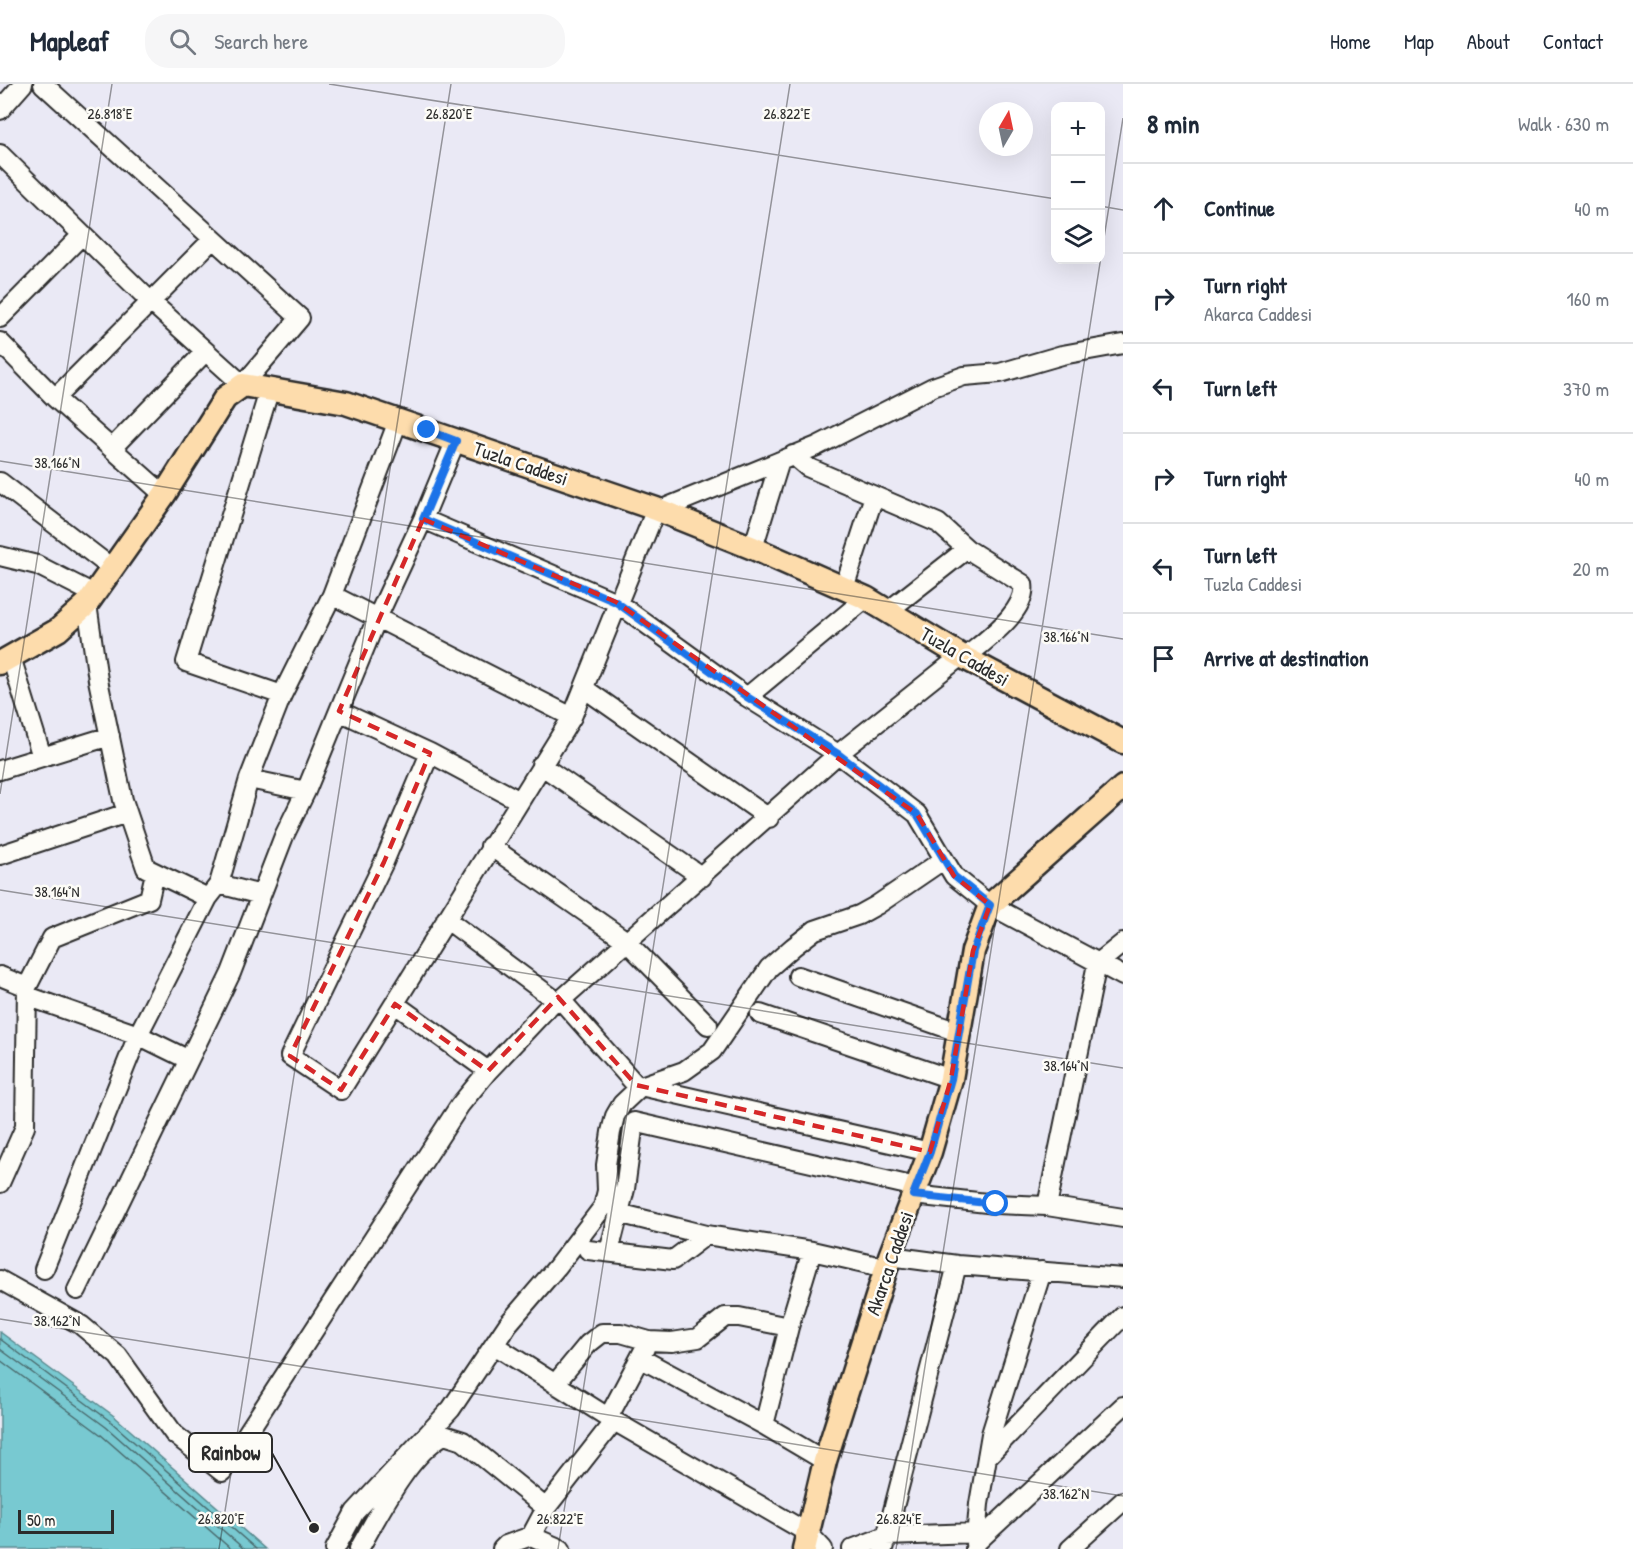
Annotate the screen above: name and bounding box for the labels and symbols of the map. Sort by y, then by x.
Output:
north arrow [979,102,1033,156]
text: 26.818°E [88,103,133,124]
text: 26.820°E [426,103,473,124]
text: 26.822°E [764,103,811,124]
route end [413,416,439,442]
street label: Tuzla Caddesi [470,434,572,492]
text: 38.166°N [34,452,80,473]
street label: Tuzla Caddesi [916,620,1014,692]
text: 38.166°N [1043,626,1089,647]
text: 38.164°N [35,881,79,902]
text: 38.164°N [1044,1055,1088,1076]
route start [982,1190,1008,1216]
street label: Akarca Caddesi [859,1207,919,1319]
text: 38.162°N [34,1310,80,1331]
callout: Rainbow [189,1433,272,1472]
text: Rainbow [202,1438,261,1467]
text: 38.162°N [1043,1483,1089,1504]
scale bar [18,1507,114,1534]
text: 26.820°E [198,1508,245,1529]
text: 26.822°E [537,1508,584,1529]
text: 26.824°E [876,1508,922,1529]

